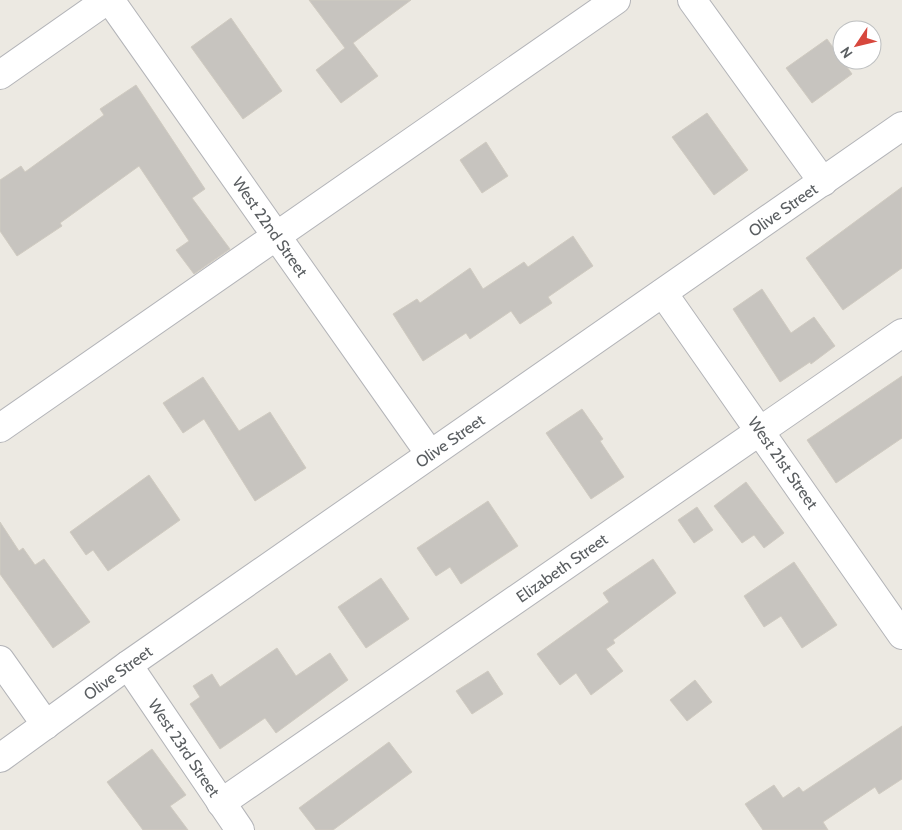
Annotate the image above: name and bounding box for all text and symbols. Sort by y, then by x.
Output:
north arrow [832,20,882,70]
text: N [836,43,857,62]
street label: West 22nd Street [228,173,312,281]
street label: Olive Street [745,179,822,241]
street label: Olive Street [412,410,489,472]
street label: West 21st Street [744,413,822,513]
street label: Elizabeth Street [513,529,612,606]
street label: Olive Street [80,641,156,704]
street label: West 23rd Street [144,696,224,801]

